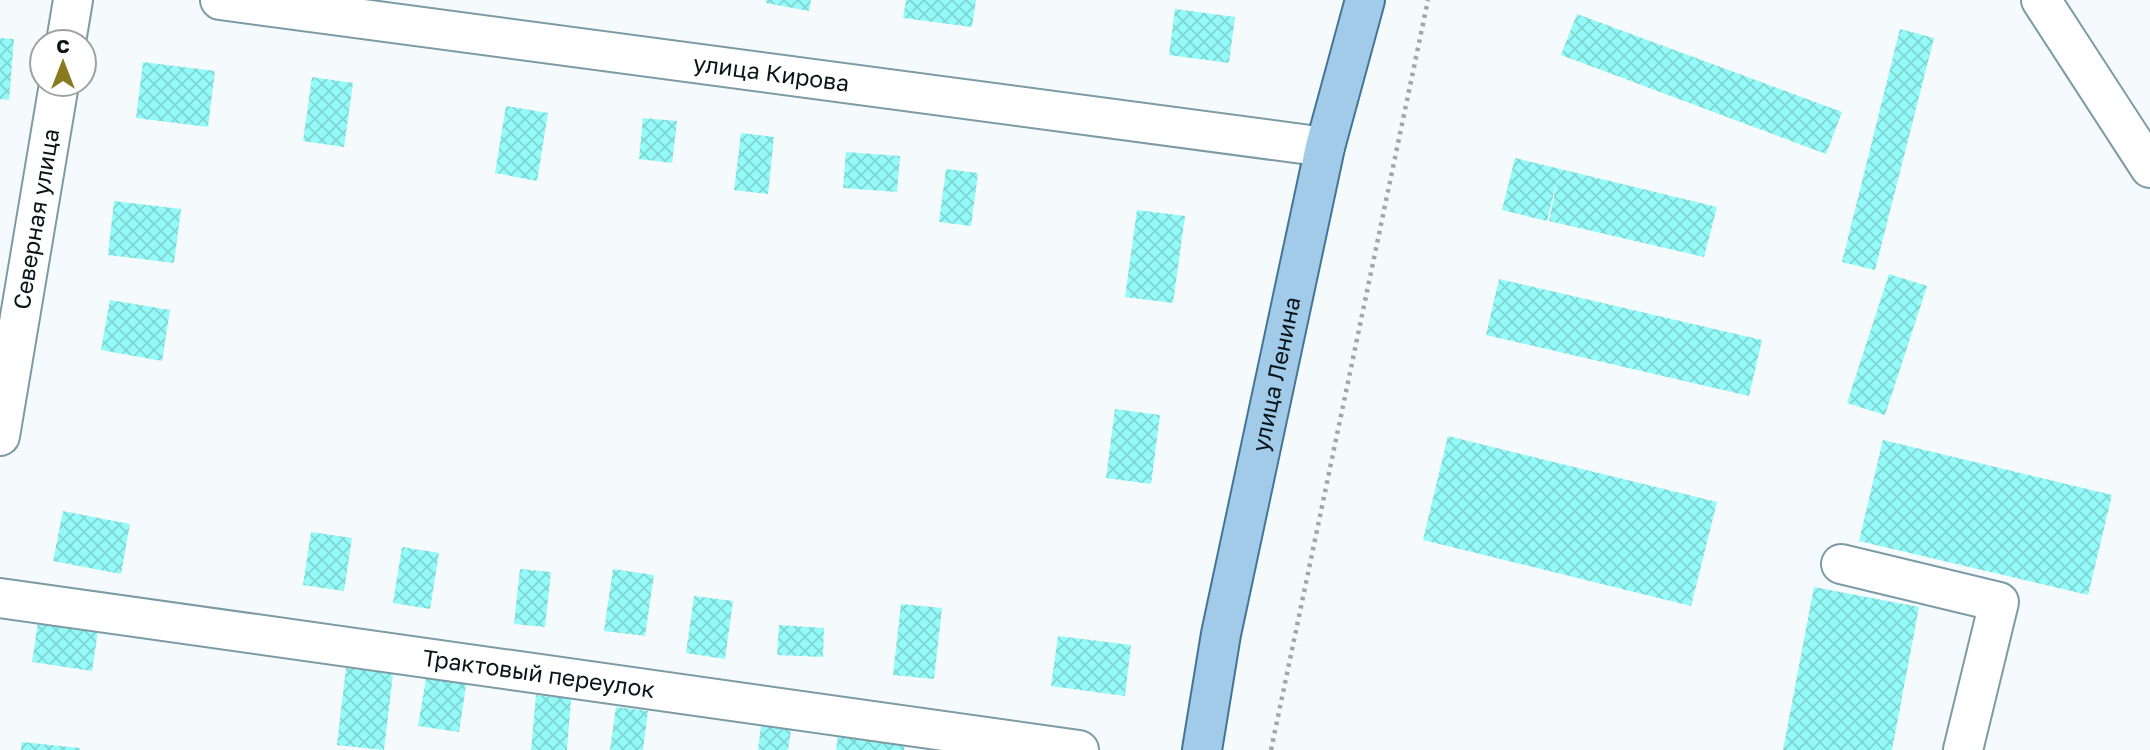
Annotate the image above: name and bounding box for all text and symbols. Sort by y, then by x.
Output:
north arrow [28,28,98,98]
text: С [56,34,70,57]
street label: улица Кирова [691,48,851,97]
street label: Северная улица [6,126,64,311]
street label: улица Ленина [1245,294,1306,454]
street label: Трактовый переулок [421,643,657,703]

